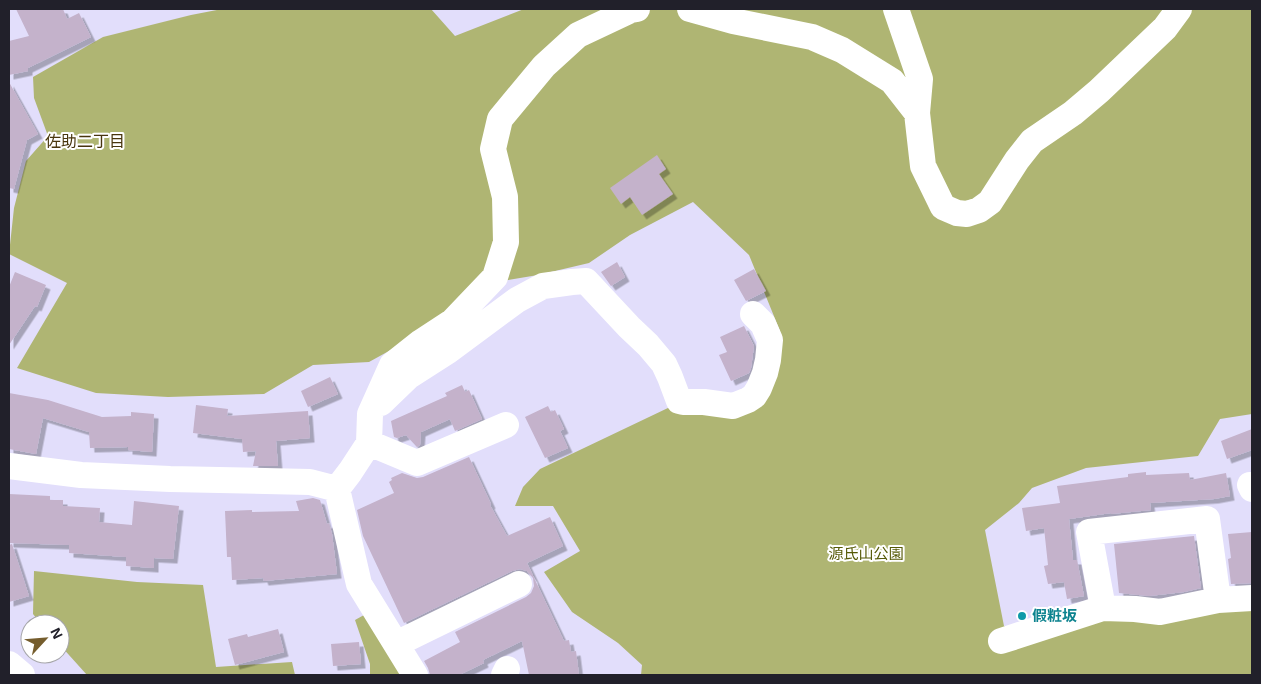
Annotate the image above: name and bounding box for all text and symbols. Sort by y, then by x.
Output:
district label: 佐助二丁目 [45,133,125,150]
park label: 源氏山公園 [828,545,904,562]
place label: 假粧坂 [1032,607,1077,624]
marker: 假粧坂 [1016,610,1028,622]
north arrow [20,614,70,664]
text: N [47,625,66,641]

